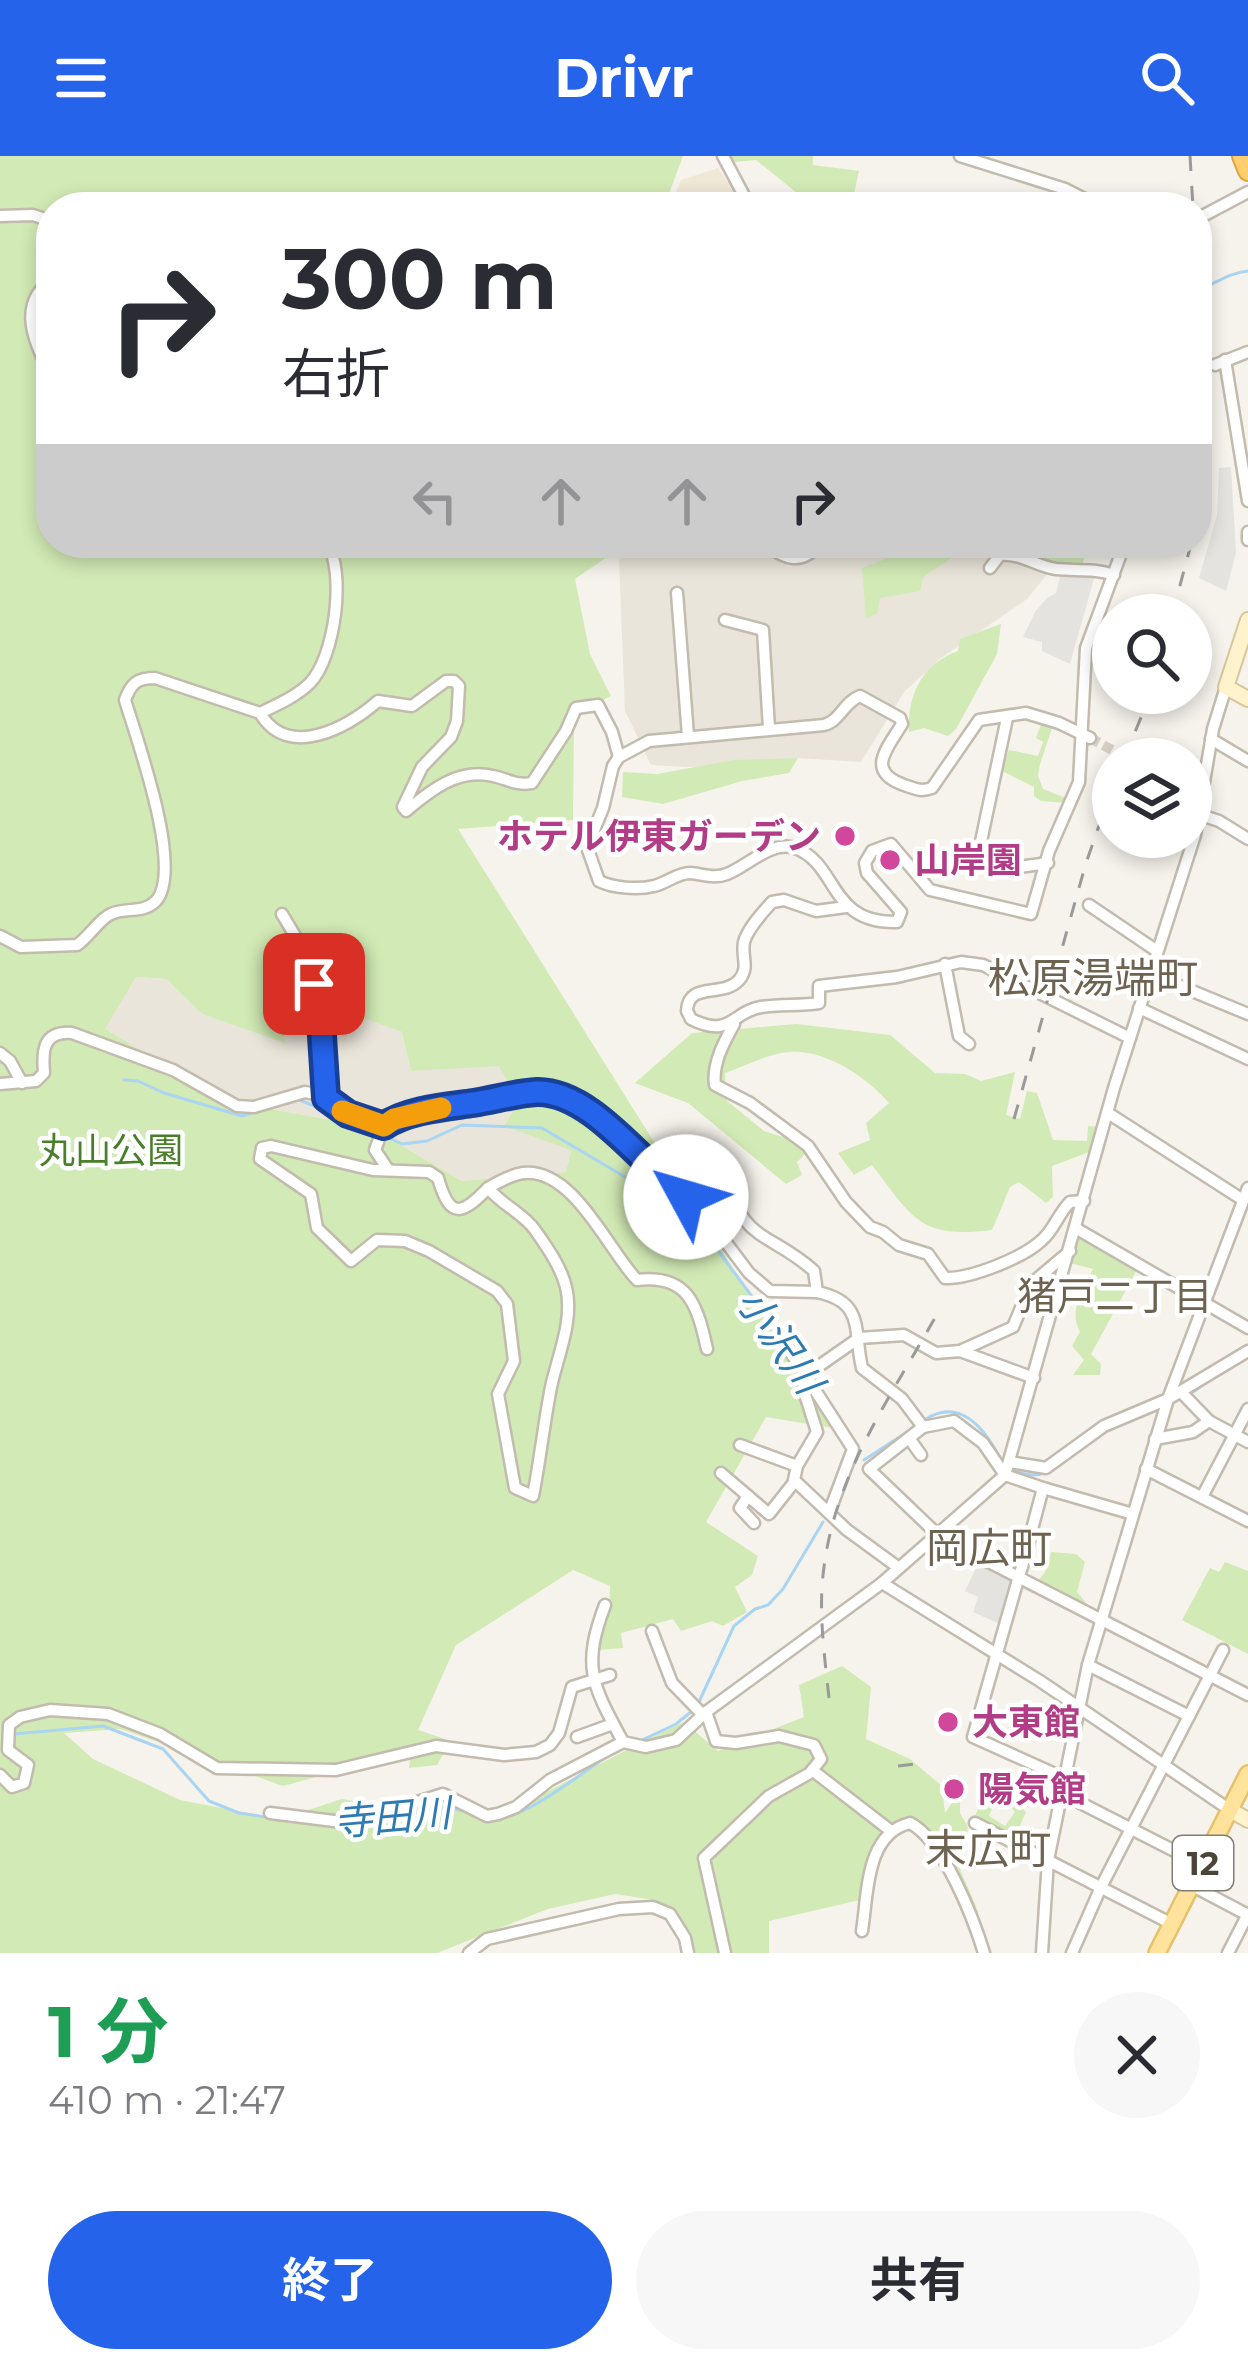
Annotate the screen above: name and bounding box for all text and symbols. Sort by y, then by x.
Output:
icon: menu [48,45,114,111]
text: Drivr [554,45,694,111]
icon: search [1134,45,1200,111]
text: 300 m [282,228,558,330]
icon: right [84,240,240,396]
text: 右折 [282,341,390,407]
icon: left [402,468,468,534]
icon: ahead [528,468,594,534]
icon: ahead [654,468,720,534]
icon: right [780,468,846,534]
map controls [1092,594,1212,858]
button: search [1092,594,1212,714]
button: layers [1092,738,1212,858]
place label: ホテル伊東ガーデン [497,814,821,858]
marker: ホテル伊東ガーデン [832,823,858,849]
place label: 山岸園 [914,838,1022,882]
marker: 山岸園 [877,847,903,873]
pin [263,933,365,1035]
icon: arrive [281,951,347,1017]
district label: 松原湯端町 [988,952,1198,1004]
park label: 丸山公園 [39,1128,183,1172]
position arrow [623,1134,749,1260]
district label: 猪戸二丁目 [1017,1272,1213,1320]
water label: 小沢川 [727,1279,836,1406]
district label: 岡広町 [926,1522,1052,1574]
place label: 大東館 [972,1700,1080,1744]
marker: 大東館 [935,1709,961,1735]
place label: 陽気館 [978,1767,1086,1811]
marker: 陽気館 [941,1776,967,1802]
water label: 寺田川 [332,1788,456,1846]
district label: 末広町 [925,1823,1051,1875]
road number: 12 [1173,1836,1233,1890]
text: 1 分 [48,1987,169,2075]
button: close [1074,1992,1200,2118]
text: 410 m · 21:47 [48,2076,286,2124]
button: 終了 [48,2211,612,2349]
button: 共有 [636,2211,1200,2349]

